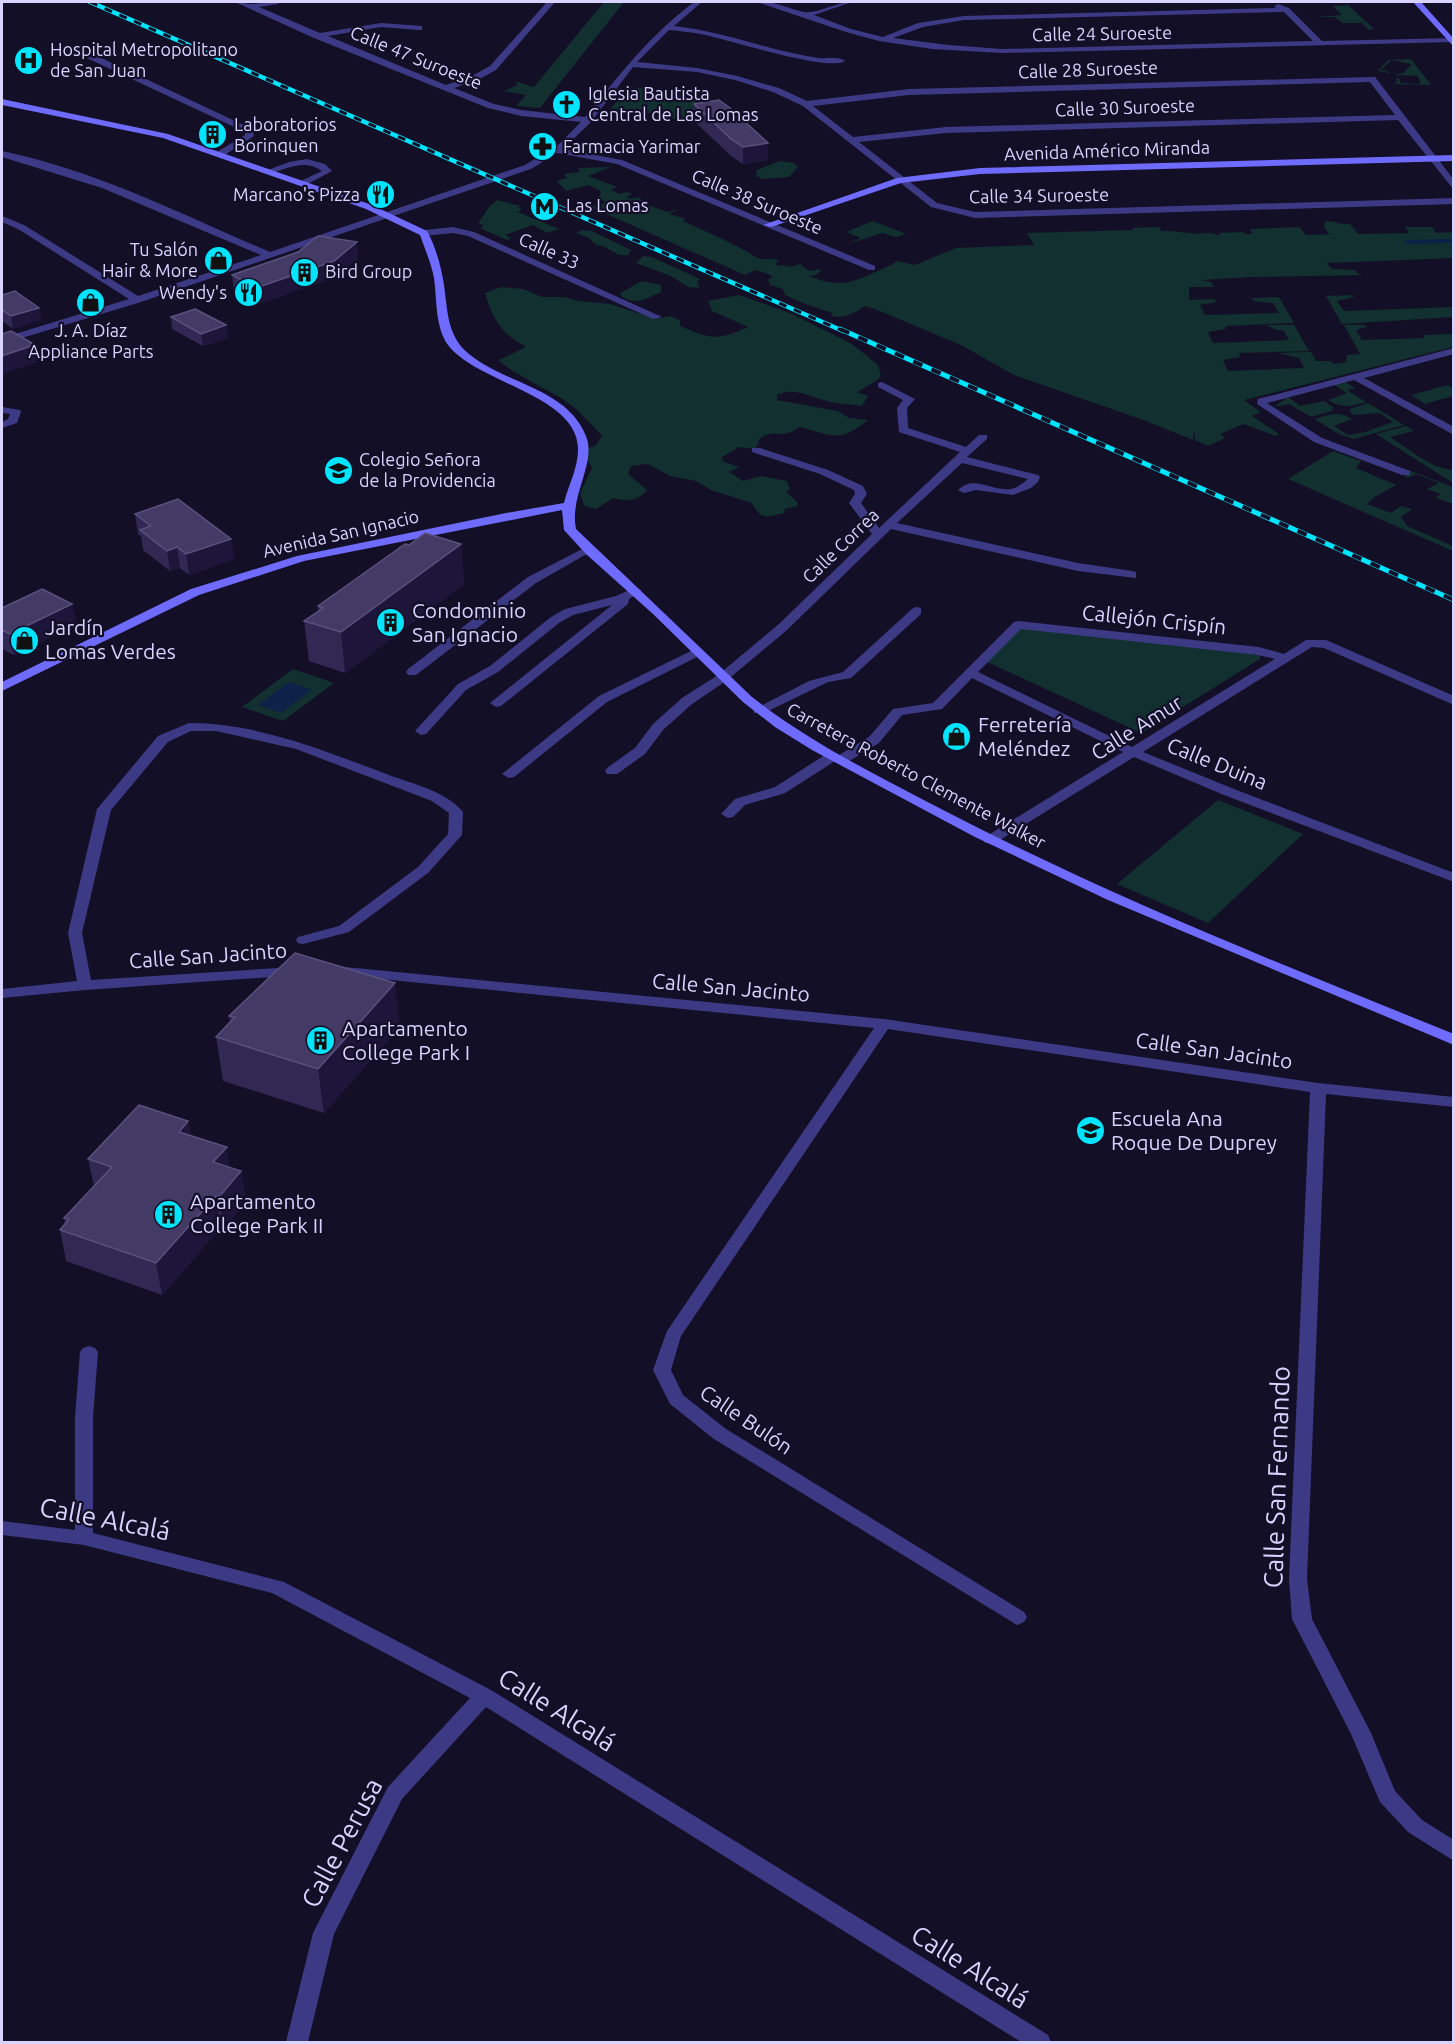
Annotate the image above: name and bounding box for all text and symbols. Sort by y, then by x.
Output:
street label: Calle 47 Suroeste [348,22,485,93]
street label: Calle 24 Suroeste [1032,22,1172,44]
place label: Hospital Metropolitano de San Juan [50,39,238,80]
hospital icon: Hospital Metropolitano de San Juan [13,44,45,76]
street label: Calle 28 Suroeste [1018,57,1158,81]
place label: Iglesia Bautista Central de Las Lomas [588,83,759,124]
church icon: Iglesia Bautista Central de Las Lomas [551,88,583,120]
street label: Calle 30 Suroeste [1055,95,1195,119]
place label: Laboratorios Borinquen [234,114,337,155]
building icon: Laboratorios Borinquen [197,119,229,151]
pharmacy icon: Farmacia Yarimar [526,131,558,163]
place label: Farmacia Yarimar [563,136,701,156]
street label: Avenida Américo Miranda [1004,136,1210,164]
street label: Calle 38 Suroeste [689,165,826,238]
restaurant icon: Marcano's Pizza [365,179,397,211]
place label: Marcano's Pizza [233,184,360,204]
street label: Calle 34 Suroeste [969,184,1109,206]
metro station icon: Las Lomas [529,190,561,222]
place label: Las Lomas [566,195,649,215]
street label: Calle 33 [516,228,583,272]
place label: Tu Salón Hair & More [102,239,198,280]
shop icon: Tu Salón Hair & More [203,244,235,276]
building icon: Bird Group [288,256,320,288]
place label: Bird Group [325,261,412,281]
restaurant icon: Wendy's [232,277,264,309]
place label: Wendy's [159,282,227,302]
shop icon: J. A. Díaz Appliance Parts [75,286,107,318]
place label: J. A. Díaz Appliance Parts [28,320,154,361]
place label: Colegio Señora de la Providencia [359,449,496,490]
school or university icon: Colegio Señora de la Providencia [322,454,354,486]
street label: Calle Correa [798,504,883,587]
street label: Avenida San Ignacio [261,505,421,561]
place label: Condominio San Ignacio [412,598,526,646]
street label: Callejón Crispín [1081,599,1227,639]
building icon: Condominio San Ignacio [375,607,407,639]
place label: Jardín Lomas Verdes [45,615,176,663]
shop icon: Jardín Lomas Verdes [8,624,40,656]
street label: Calle Amur [1087,690,1186,765]
street label: Carretera Roberto Clemente Walker [784,698,1049,852]
place label: Ferretería Meléndez [978,712,1072,760]
shop icon: Ferretería Meléndez [941,721,973,753]
street label: Calle Duina [1164,732,1271,794]
street label: Calle San Jacinto [128,938,288,972]
street label: Calle San Jacinto [651,968,811,1006]
place label: Apartamento College Park I [342,1016,470,1064]
building icon: Apartamento College Park I [305,1025,337,1057]
street label: Calle San Jacinto [1134,1027,1294,1073]
place label: Escuela Ana Roque De Duprey [1111,1106,1277,1154]
school or university icon: Escuela Ana Roque De Duprey [1074,1115,1106,1147]
place label: Apartamento College Park II [190,1189,324,1237]
building icon: Apartamento College Park II [153,1198,185,1230]
street label: Calle San Fernando [1258,1365,1295,1589]
street label: Calle Bulón [696,1380,797,1459]
street label: Calle Alcalá [37,1492,173,1545]
street label: Calle Alcalá [493,1662,621,1757]
street label: Calle Perusa [295,1773,388,1912]
street label: Calle Alcalá [906,1919,1034,2014]

